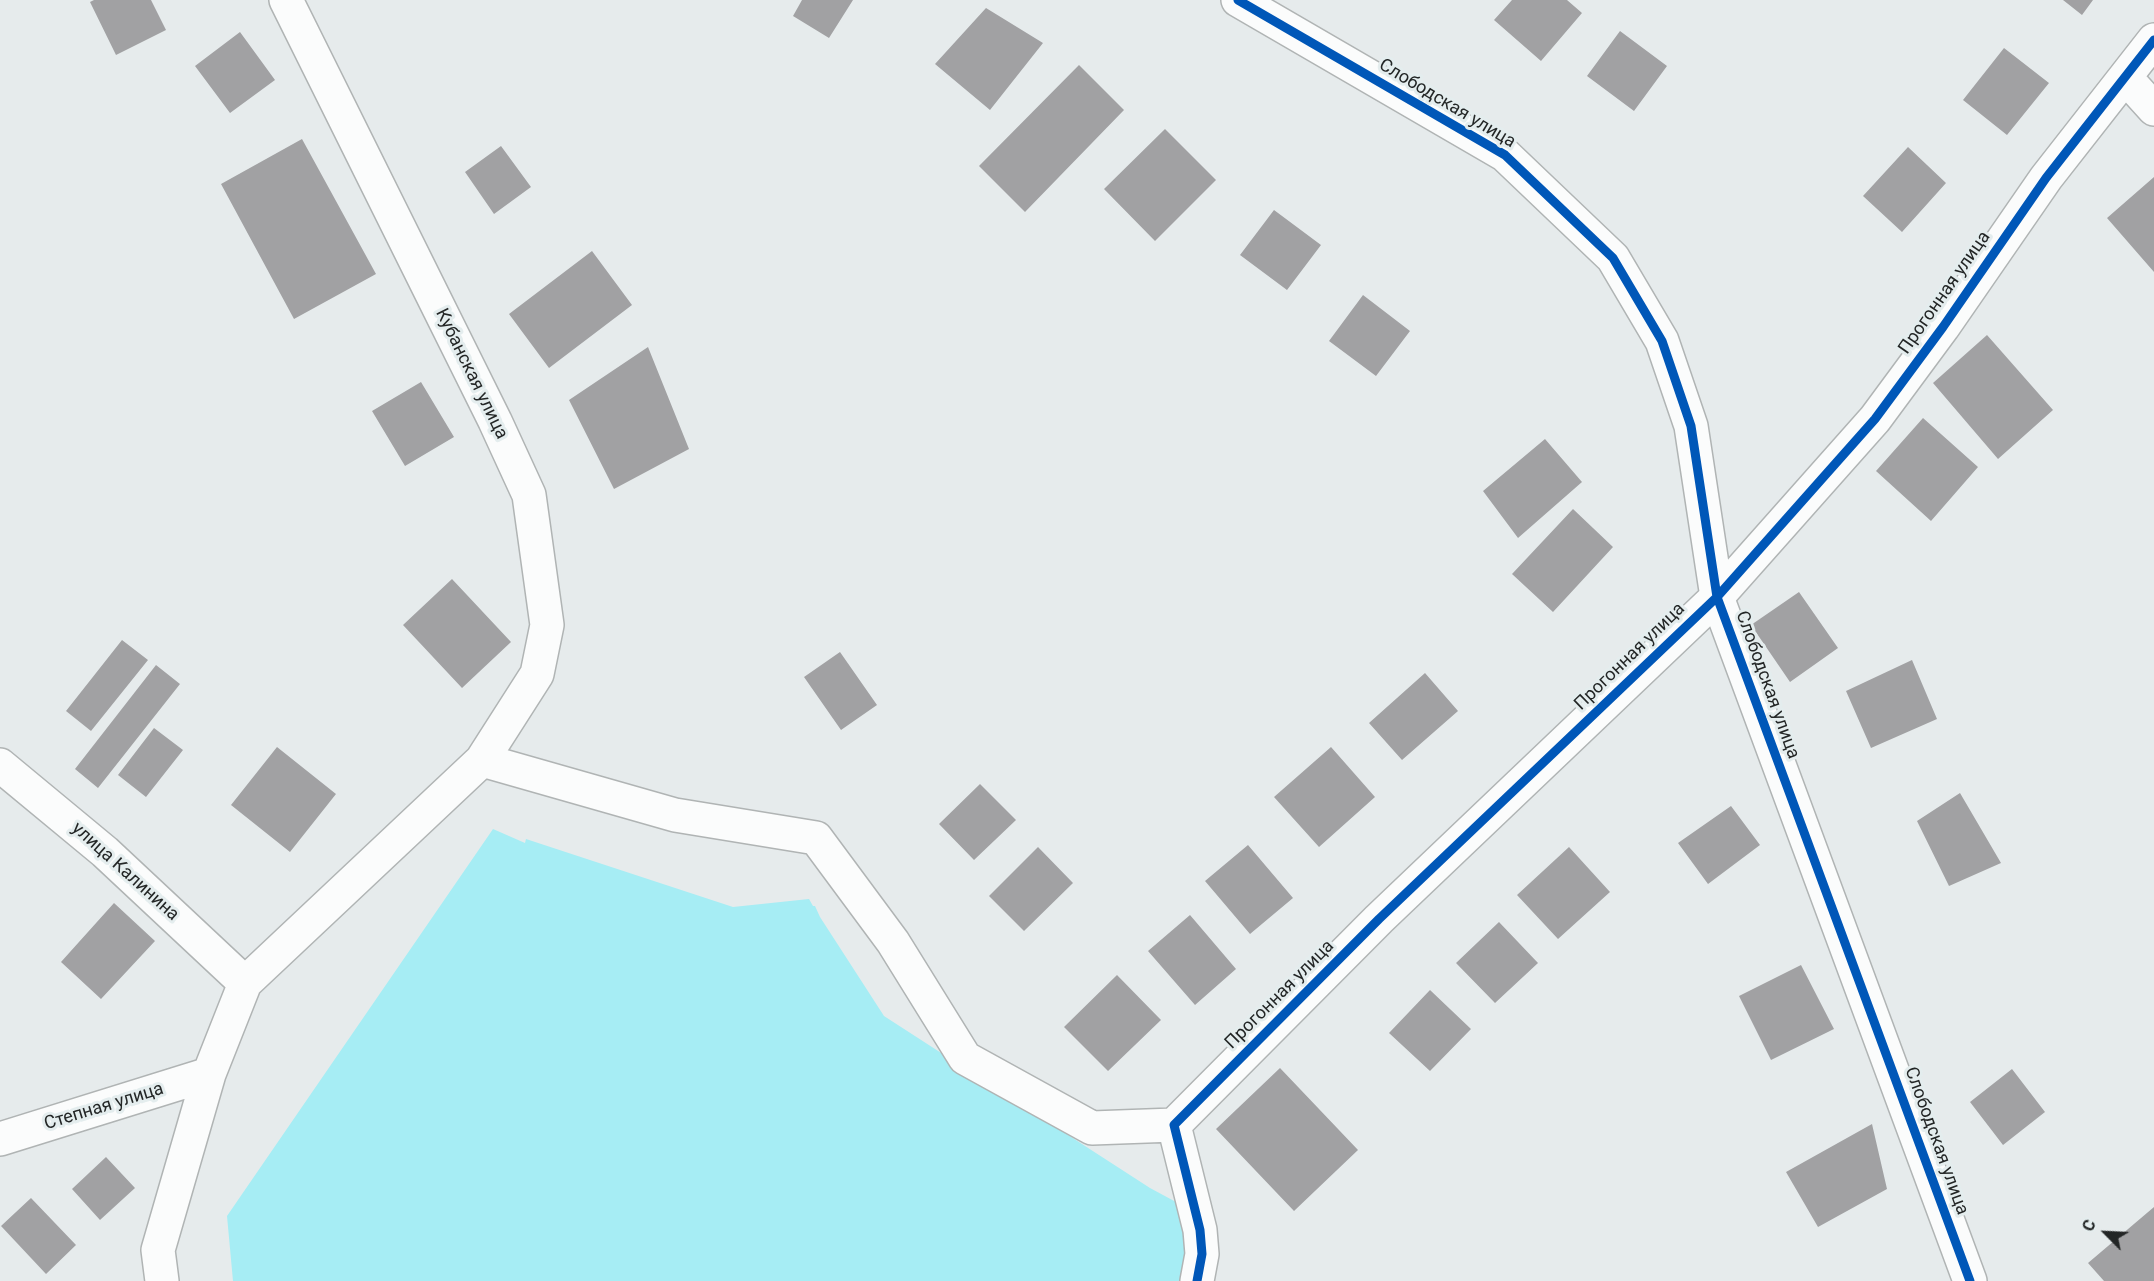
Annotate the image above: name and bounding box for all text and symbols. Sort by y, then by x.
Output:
street label: Слободская улица [1375,55,1519,153]
street label: Прогонная улица [1895,227,1995,359]
street label: Кубанская улица [430,305,512,443]
street label: Прогонная улица [1570,599,1690,715]
street label: Слободская улица [1730,608,1804,762]
street label: улица Калинина [67,818,183,926]
street label: Прогонная улица [1221,936,1339,1054]
street label: Слободская улица [1899,1064,1973,1218]
street label: Степная улица [42,1079,166,1135]
north arrow [2076,1203,2136,1263]
text: С [2078,1217,2100,1234]

